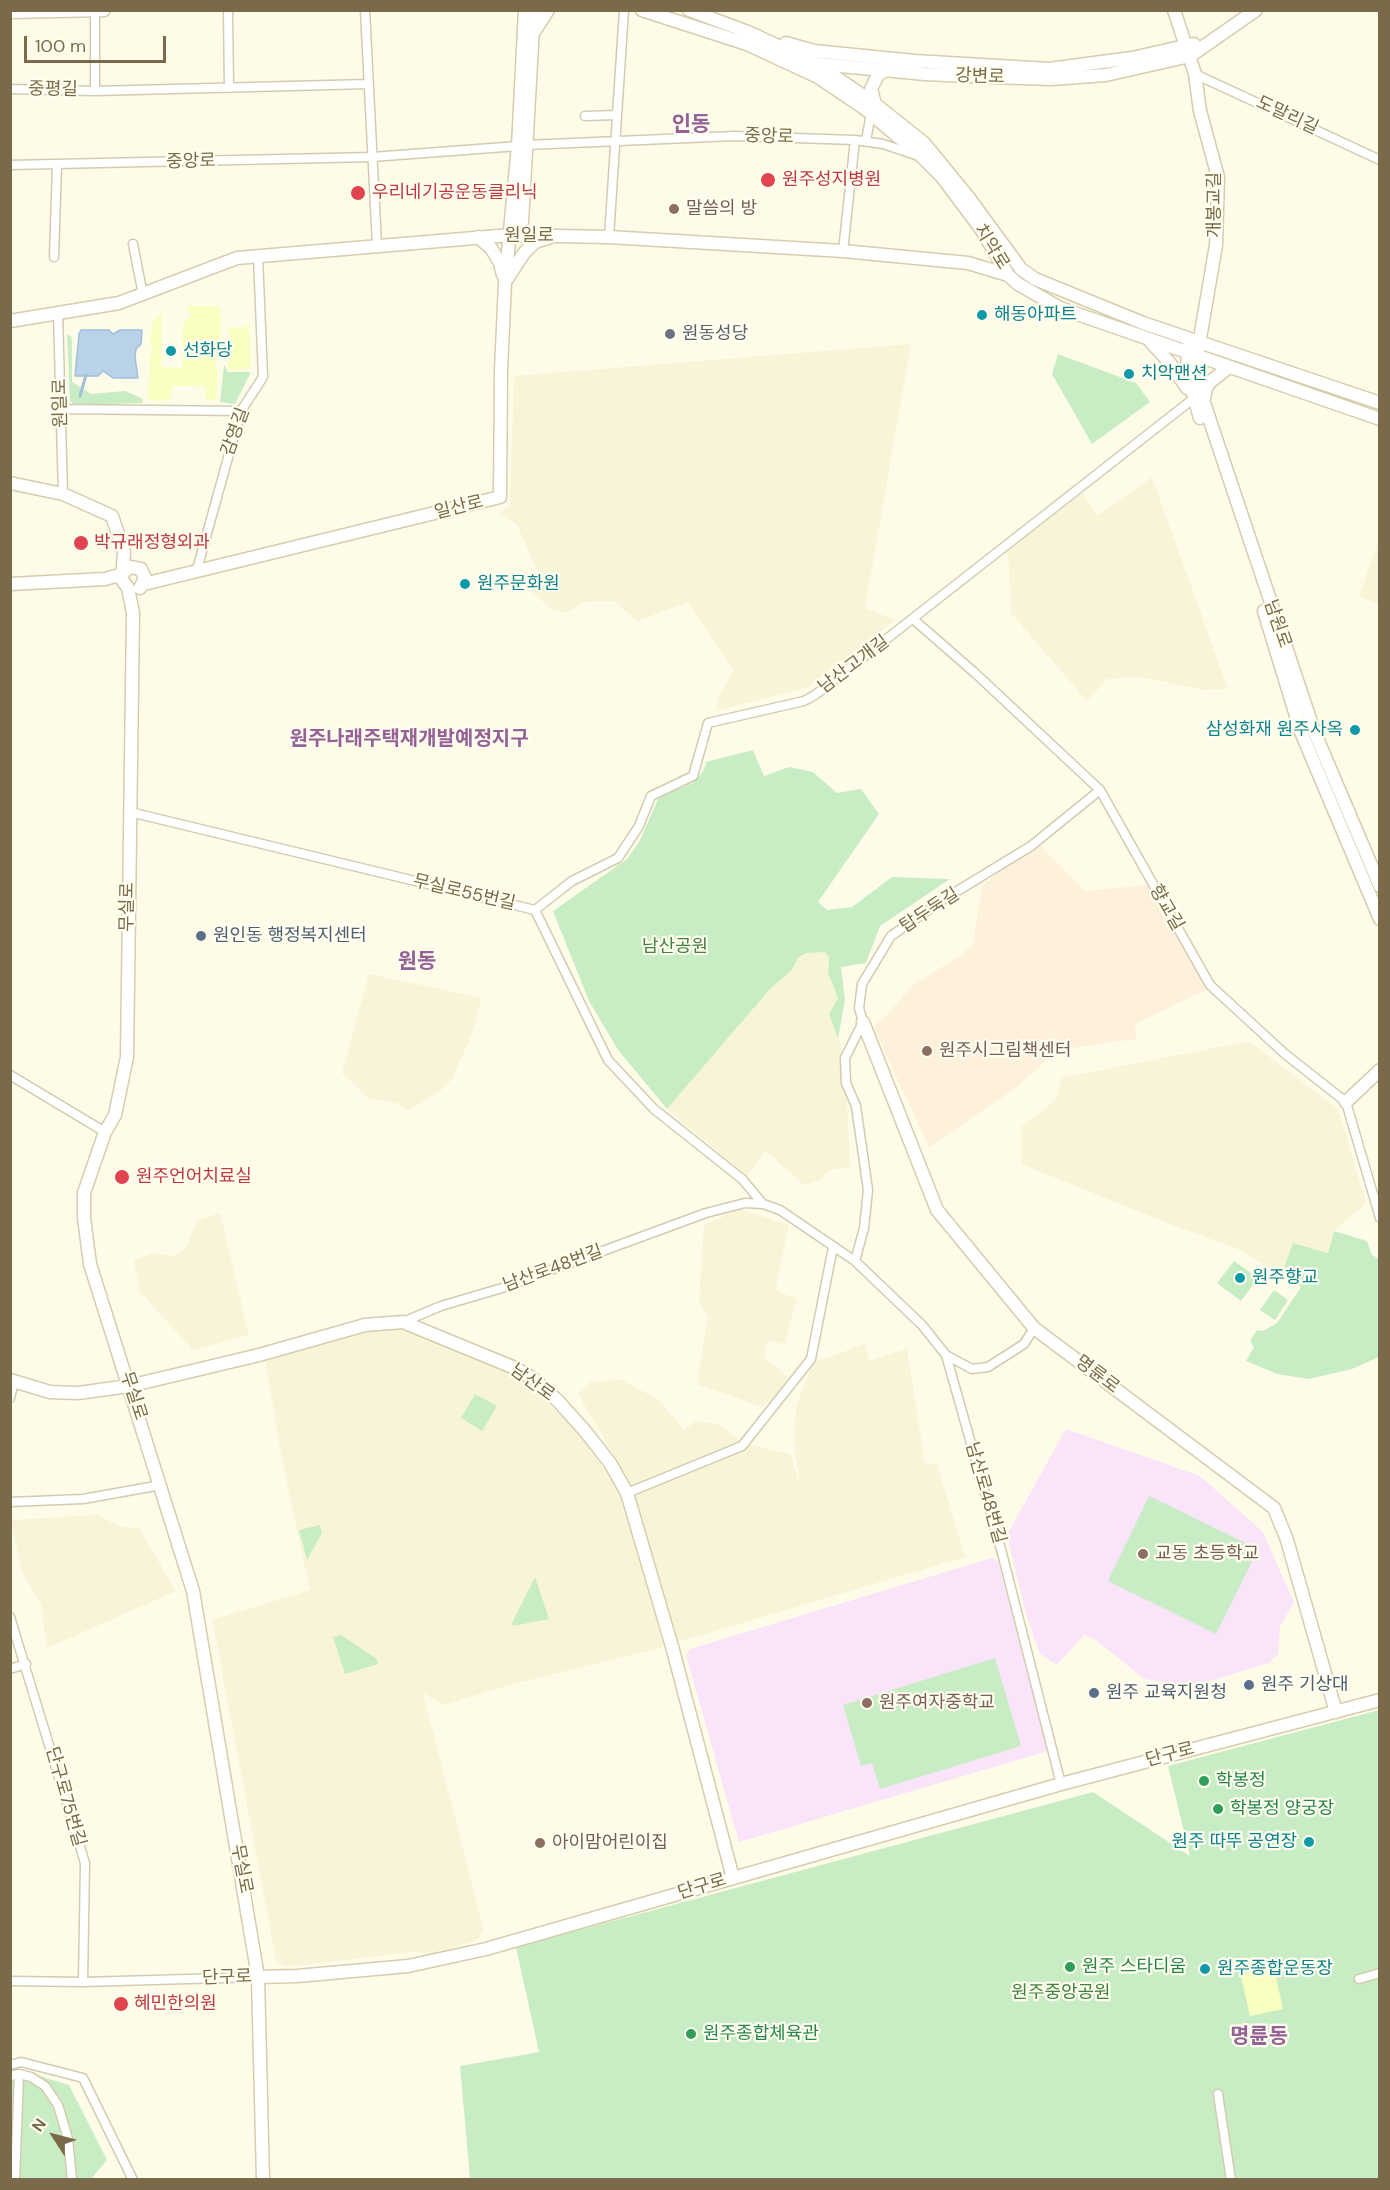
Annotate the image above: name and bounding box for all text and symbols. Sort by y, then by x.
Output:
scale bar [27,24,170,62]
text: 100 m [35,34,86,58]
street label: 강변로 [955,65,1005,89]
street label: 중평길 [28,79,78,101]
street label: 도말리길 [1252,92,1322,140]
district label: 인동 [672,112,710,138]
street label: 중앙로 [744,125,794,149]
street label: 중앙로 [166,151,216,173]
place label: 원주성지병원 [782,169,881,191]
marker: 원주성지병원 [759,171,777,189]
street label: 개봉교길 [1204,172,1226,238]
place label: 우리네기공운동클리닉 [372,182,538,204]
marker: 우리네기공운동클리닉 [349,184,367,202]
place label: 말씀의 방 [686,198,757,220]
marker: 말씀의 방 [667,202,681,216]
street label: 치악로 [969,220,1013,274]
street label: 원일로 [504,225,554,247]
place label: 해동아파트 [994,304,1077,326]
marker: 해동아파트 [975,308,989,322]
place label: 원동성당 [682,323,748,345]
marker: 원동성당 [663,327,677,341]
place label: 선화당 [183,340,233,362]
marker: 선화당 [164,344,178,358]
place label: 치악맨션 [1141,363,1207,385]
marker: 치악맨션 [1122,367,1136,381]
street label: 원일로 [50,378,72,428]
street label: 감영길 [217,405,255,459]
street label: 일산로 [432,492,486,524]
place label: 박규래정형외과 [94,532,210,554]
marker: 박규래정형외과 [72,534,90,552]
place label: 원주문화원 [477,573,560,595]
marker: 원주문화원 [458,577,472,591]
street label: 남원로 [1259,597,1295,651]
street label: 남산고개길 [814,631,894,699]
place label: 삼성화재 원주사옥 [1206,719,1343,741]
marker: 삼성화재 원주사옥 [1348,723,1362,737]
district label: 원주나래주택재개발예정지구 [289,728,529,752]
street label: 무실로55번길 [411,871,517,915]
street label: 향교길 [1144,881,1188,935]
street label: 무실로 [117,882,139,932]
street label: 탑두둑길 [896,884,964,938]
place label: 원인동 행정복지센터 [213,925,367,947]
marker: 원인동 행정복지센터 [194,929,208,943]
park label: 남산공원 [642,936,708,958]
district label: 원동 [398,949,436,975]
place label: 원주시그림책센터 [939,1040,1071,1062]
marker: 원주시그림책센터 [920,1044,934,1058]
place label: 원주언어치료실 [136,1166,252,1188]
marker: 원주언어치료실 [113,1168,131,1186]
street label: 남산로48번길 [500,1241,606,1297]
place label: 원주향교 [1252,1267,1318,1289]
marker: 원주향교 [1233,1271,1247,1285]
street label: 명륜로 [1071,1351,1123,1399]
street label: 남산로 [506,1360,558,1406]
street label: 무실로 [115,1369,151,1423]
street label: 남산로48번길 [960,1440,1010,1546]
place label: 교동 초등학교 [1155,1543,1259,1565]
marker: 교동 초등학교 [1136,1547,1150,1561]
place label: 원주 기상대 [1261,1674,1349,1696]
marker: 원주 기상대 [1242,1678,1256,1692]
place label: 원주 교육지원청 [1106,1682,1227,1704]
marker: 원주 교육지원청 [1087,1686,1101,1700]
place label: 원주여자중학교 [879,1692,995,1714]
marker: 원주여자중학교 [860,1696,874,1710]
street label: 단구로 [1143,1738,1197,1772]
street label: 단구로75번길 [40,1745,90,1849]
place label: 학봉정 [1216,1770,1266,1792]
marker: 학봉정 [1197,1774,1211,1788]
place label: 학봉정 양궁장 [1230,1798,1334,1820]
marker: 학봉정 양궁장 [1211,1802,1225,1816]
place label: 원주 따뚜 공연장 [1172,1831,1297,1853]
place label: 아이맘어린이집 [552,1832,668,1854]
marker: 원주 따뚜 공연장 [1302,1835,1316,1849]
marker: 아이맘어린이집 [533,1836,547,1850]
street label: 무실로 [226,1843,256,1895]
street label: 단구로 [675,1869,729,1905]
place label: 원주 스타디움 [1082,1956,1186,1978]
place label: 원주종합운동장 [1217,1958,1333,1980]
marker: 원주 스타디움 [1063,1960,1077,1974]
marker: 원주종합운동장 [1198,1962,1212,1976]
street label: 단구로 [202,1966,252,1990]
park label: 원주중앙공원 [1011,1982,1111,2004]
place label: 혜민한의원 [134,1993,217,2015]
marker: 혜민한의원 [112,1995,130,2013]
place label: 원주종합체육관 [703,2023,819,2045]
district label: 명륜동 [1230,2024,1288,2050]
marker: 원주종합체육관 [684,2027,698,2041]
north arrow [24,2106,84,2166]
text: N [27,2114,51,2136]

